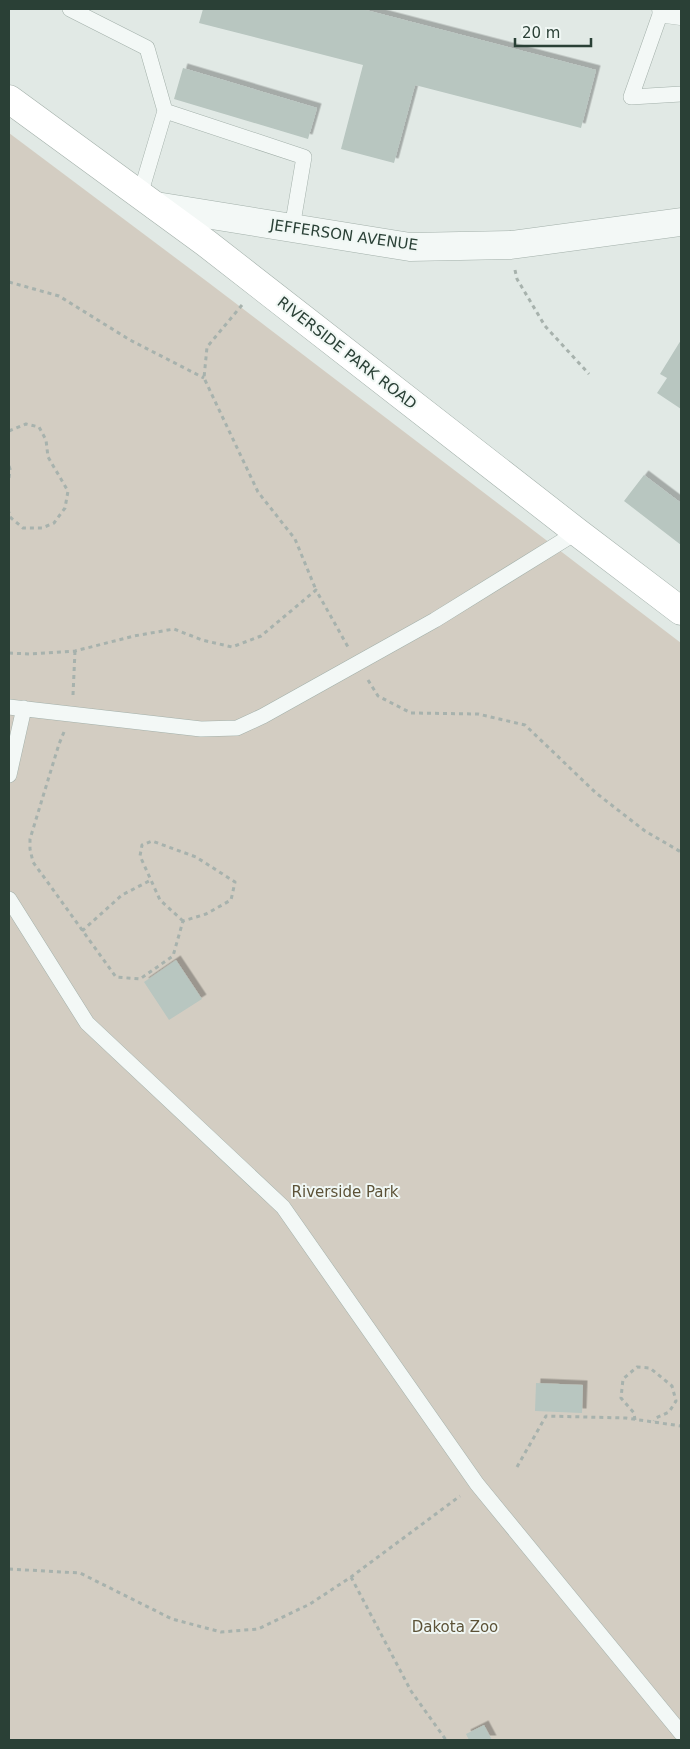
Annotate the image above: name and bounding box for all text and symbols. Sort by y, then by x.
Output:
scale bar [515,15,591,47]
text: 20 m [522,24,560,42]
street label: JEFFERSON AVENUE [268,216,419,254]
street label: RIVERSIDE PARK ROAD [274,293,420,413]
park label: Riverside Park [292,1183,399,1201]
park label: Dakota Zoo [412,1618,498,1636]

